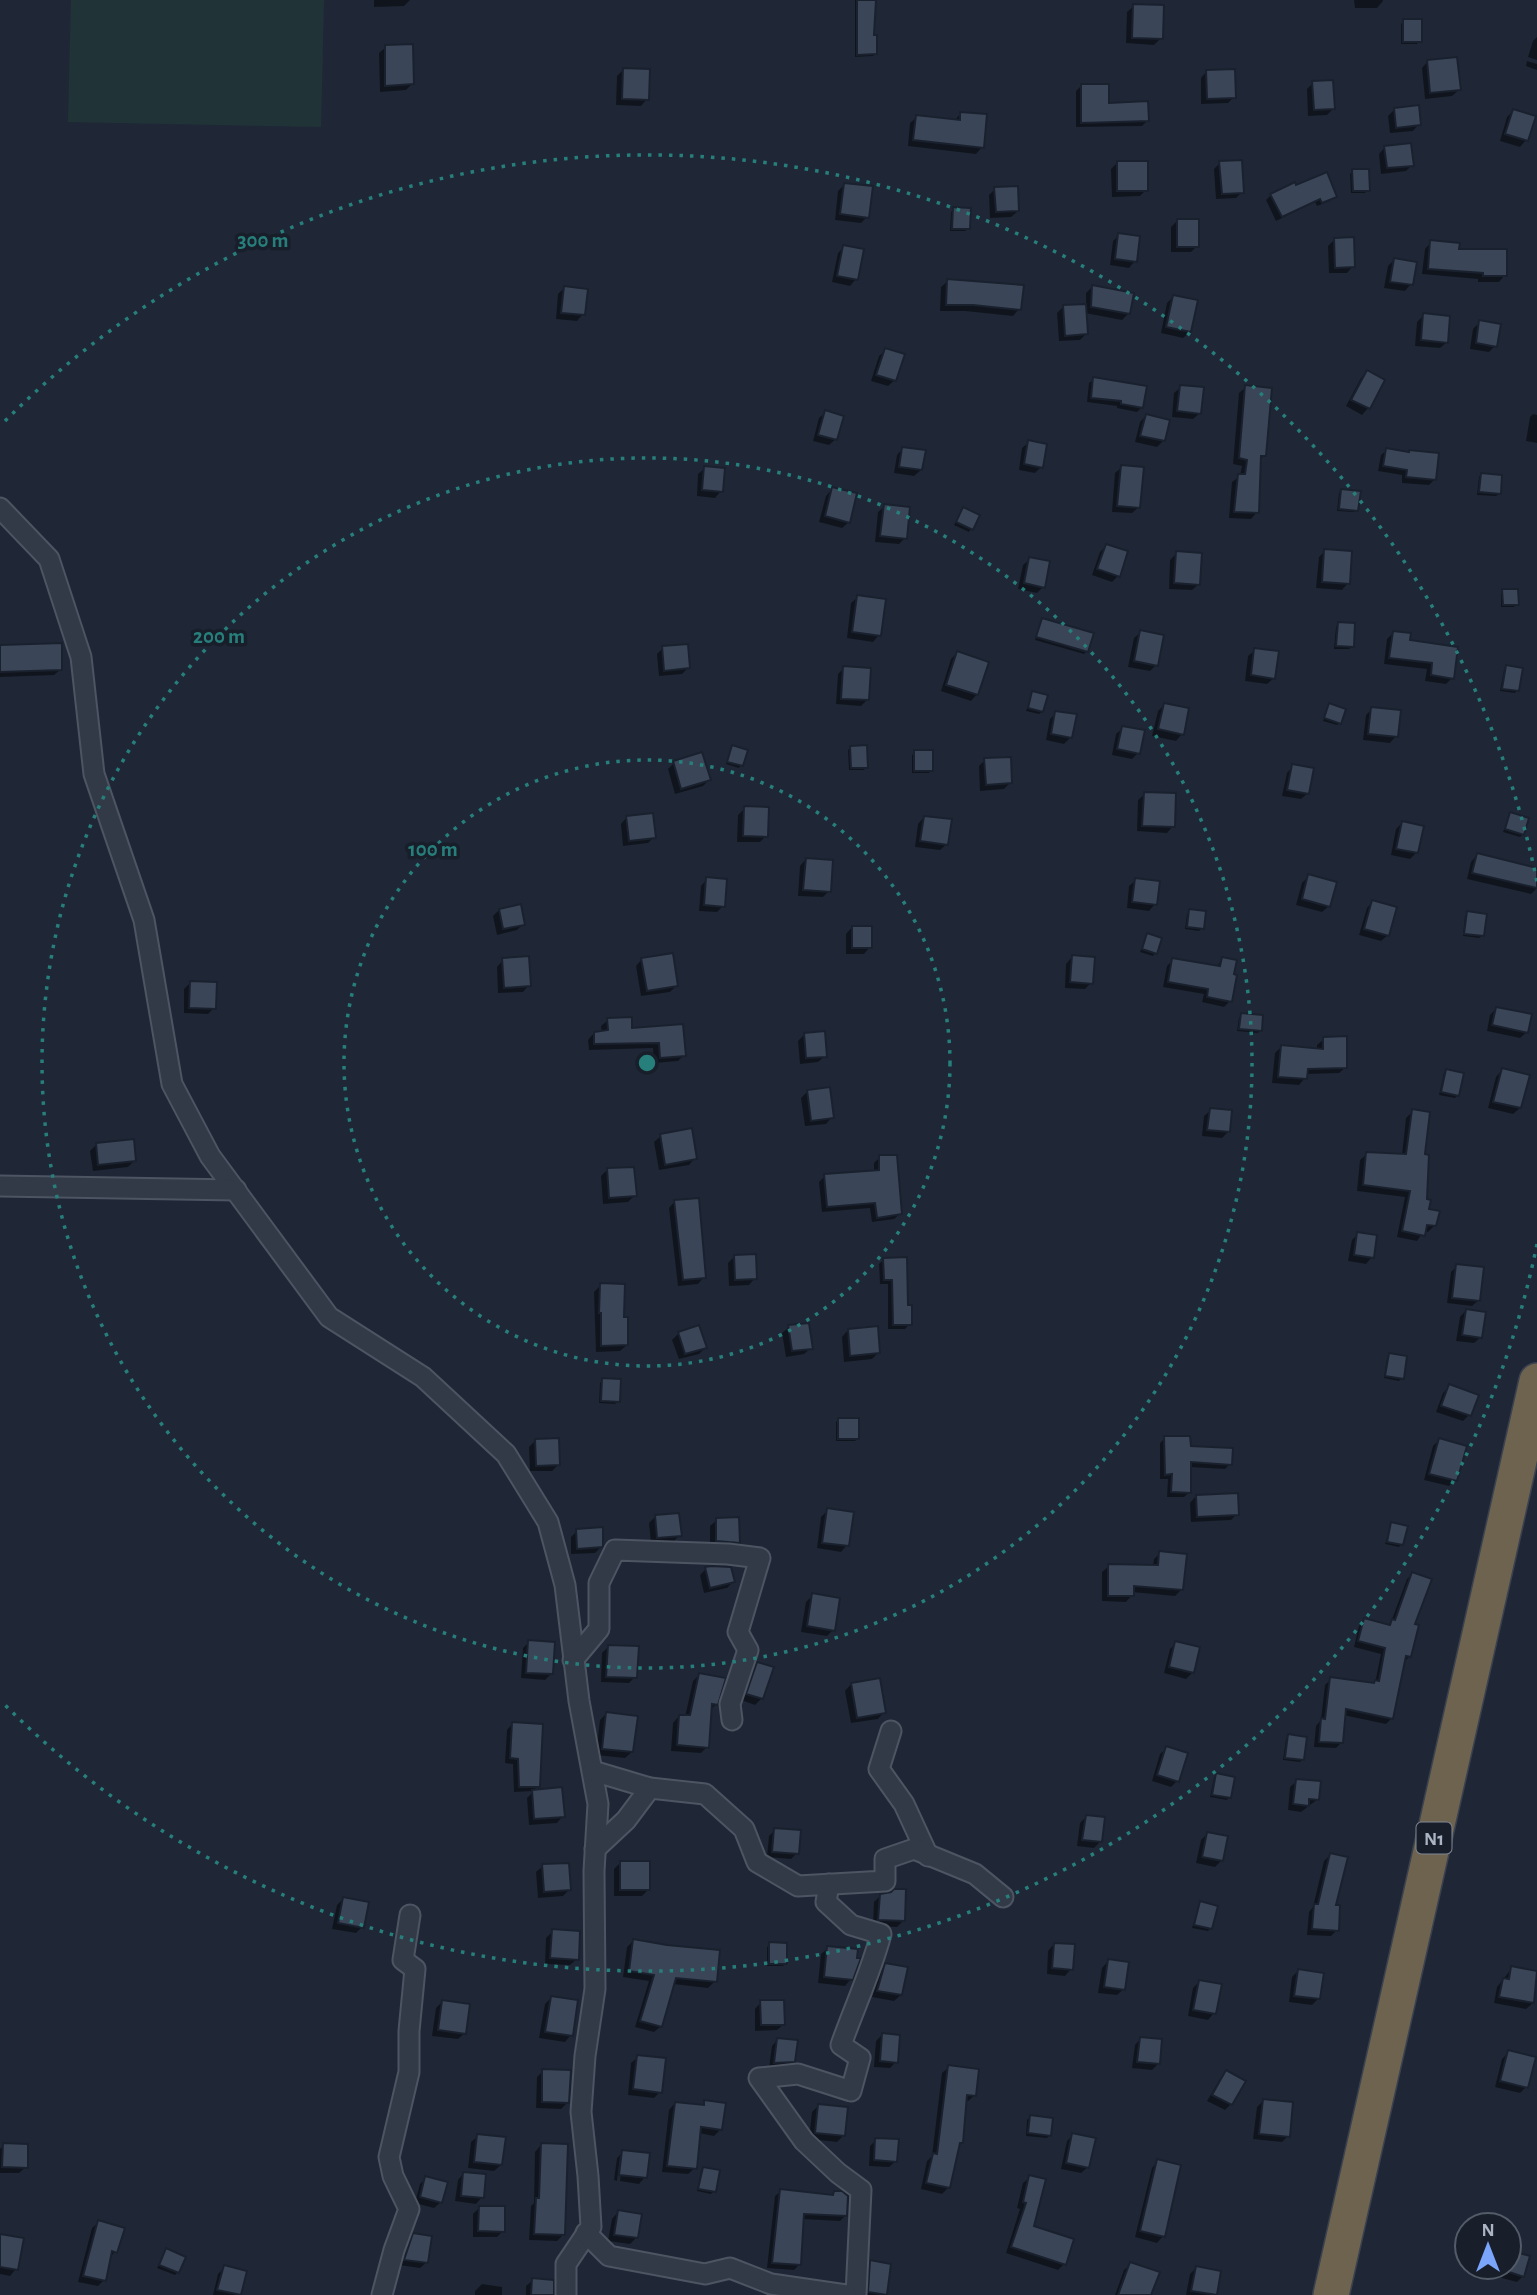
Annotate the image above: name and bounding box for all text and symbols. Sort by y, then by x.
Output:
text: 300 m [237,230,289,251]
text: 200 m [193,626,245,647]
text: 100 m [408,839,458,860]
centre of rings [635,1051,659,1075]
road number: N1 [1416,1822,1452,1854]
north arrow [1453,2211,1523,2281]
text: N [1481,2221,1495,2240]

